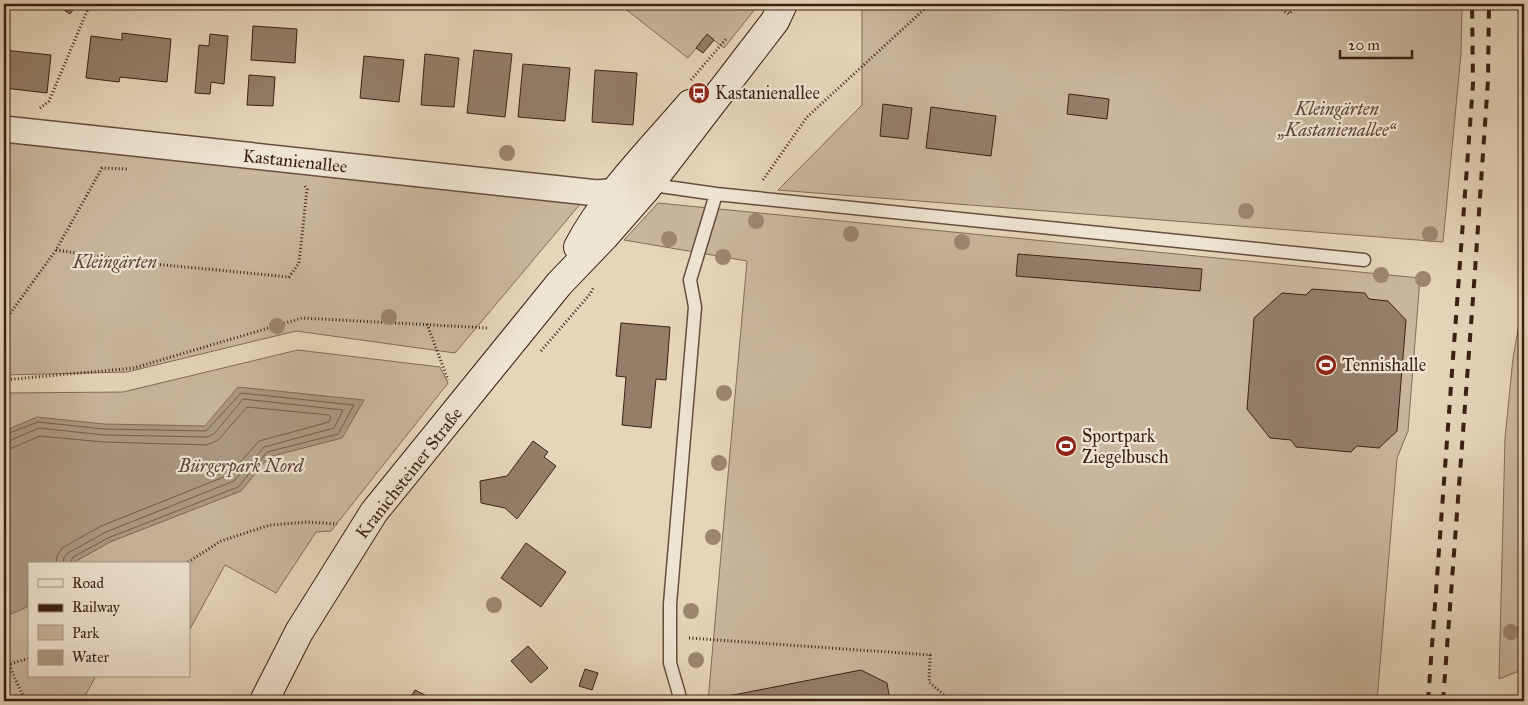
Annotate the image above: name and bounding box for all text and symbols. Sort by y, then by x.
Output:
scale bar [1340,28,1413,60]
text: 20 m [1348,36,1380,54]
bus stop icon: Kastanienallee [687,81,711,105]
place label: Kastanienallee [715,82,820,104]
park label: Kleingärten „Kastanienallee“ [1276,98,1398,141]
street label: Kastanienallee [242,145,348,177]
park label: Kleingärten [72,251,158,273]
sports icon: Tennishalle [1314,353,1338,377]
place label: Tennishalle [1342,354,1426,376]
street label: Kranichsteiner Straße [351,403,467,543]
place label: Sportpark Ziegelbusch [1082,425,1169,469]
sports icon: Sportpark Ziegelbusch [1054,434,1078,458]
park label: Bürgerpark Nord [177,455,305,478]
legend [28,562,190,678]
text: Road [72,574,104,592]
text: Railway [72,598,121,616]
text: Park [72,624,99,642]
text: Water [72,648,109,666]

